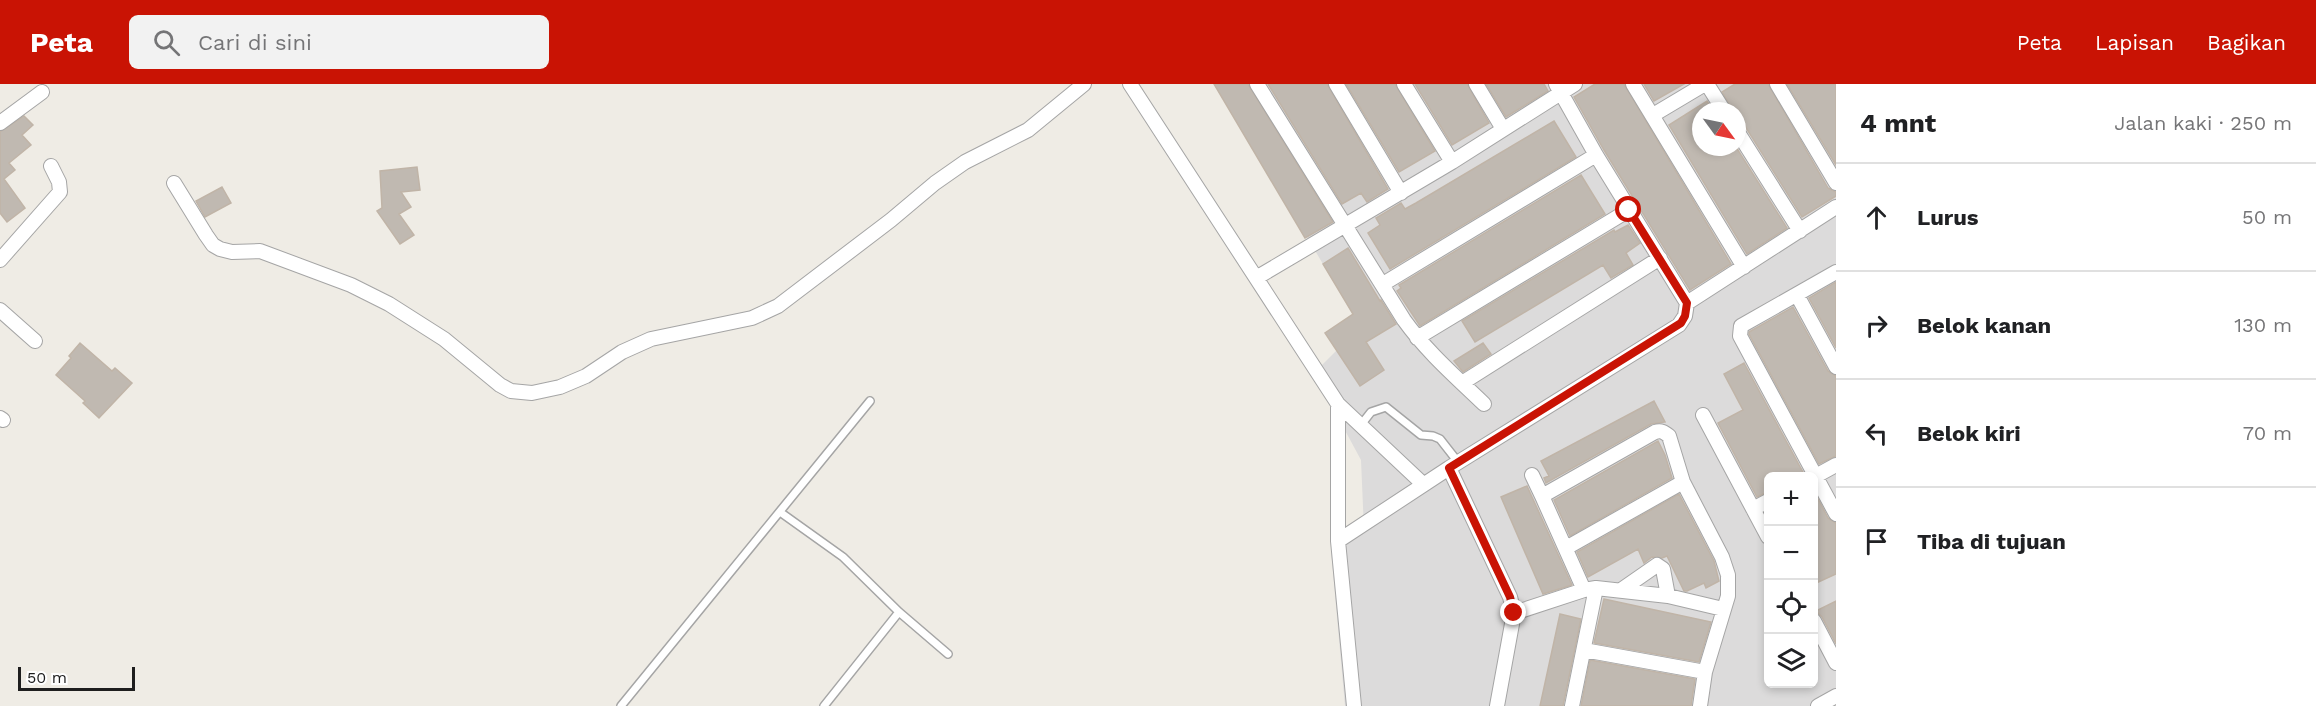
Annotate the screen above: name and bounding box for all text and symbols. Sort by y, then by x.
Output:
search box [129,15,549,69]
text: Peta [30,26,93,59]
icon: search [150,26,183,59]
text: Cari di sini [198,30,312,55]
text: Peta [2017,30,2062,55]
text: Lapisan [2095,30,2174,55]
text: Bagikan [2207,30,2286,55]
north arrow [1692,102,1746,156]
text: 4 mnt [1860,108,1936,138]
text: Jalan kaki · 250 m [2114,111,2292,135]
route start [1615,196,1641,222]
icon: ahead [1860,201,1893,234]
text: Lurus [1917,205,1979,230]
text: 50 m [2242,205,2292,229]
icon: right [1860,309,1893,342]
text: Belok kanan [1917,313,2051,338]
text: 130 m [2234,313,2292,337]
icon: left [1860,417,1893,450]
text: Belok kiri [1917,421,2021,446]
text: 70 m [2243,421,2292,445]
map controls [1764,472,1818,688]
button: + [1764,472,1818,526]
icon: arrive [1860,525,1893,558]
button: − [1764,526,1818,580]
text: Tiba di tujuan [1917,529,2066,554]
button: locate [1764,580,1818,634]
route end [1500,599,1526,625]
button: layers [1764,634,1818,688]
scale bar [18,664,135,692]
text: 50 m [27,668,67,687]

